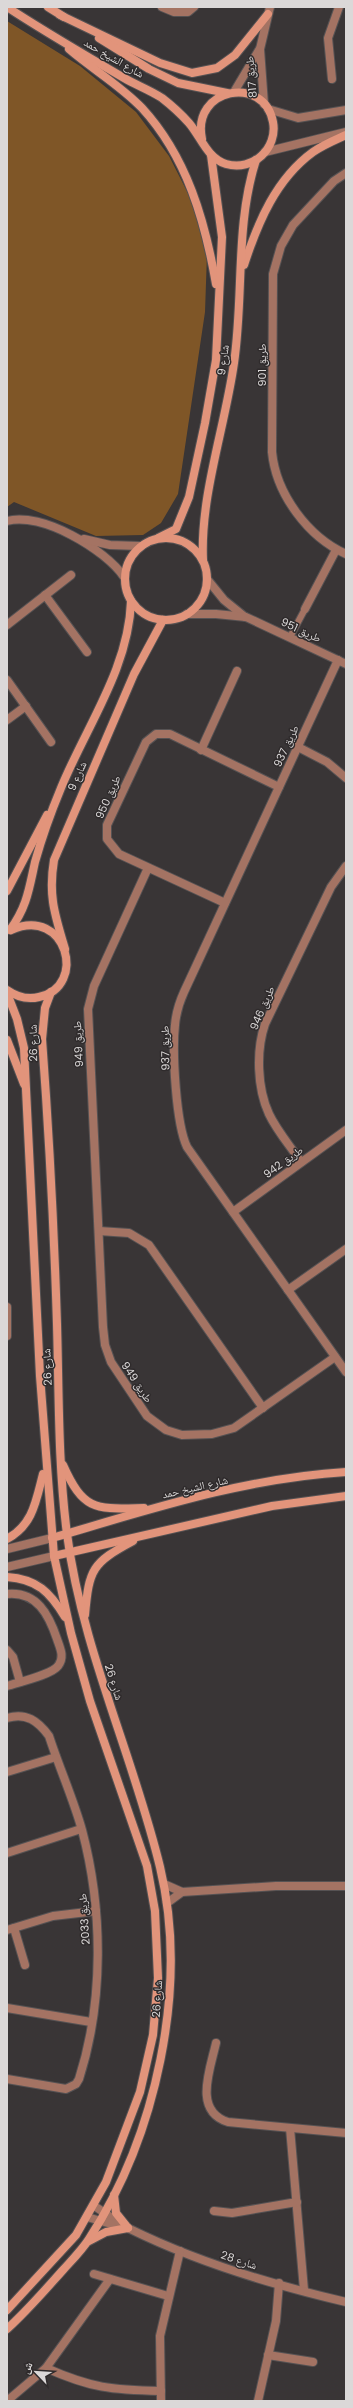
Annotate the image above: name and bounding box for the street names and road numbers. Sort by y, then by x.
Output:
street label: شارع الشيخ حمد [81,34,147,82]
street label: طريق 817 [241,55,261,99]
street label: شارع 9 [213,344,233,376]
street label: طريق 901 [254,344,270,386]
street label: طريق 951 [278,614,324,646]
street label: طريق 937 [269,722,303,770]
street label: شارع 9 [63,759,91,793]
street label: طريق 950 [91,773,125,821]
street label: طريق 946 [246,984,278,1032]
street label: طريق 949 [69,1020,87,1068]
street label: شارع 26 [25,1024,41,1062]
street label: طريق 937 [157,1025,173,1071]
street label: طريق 942 [260,1142,306,1182]
street label: شارع 26 [38,1348,56,1386]
street label: طريق 949 [117,1358,157,1406]
street label: شارع الشيخ حمد [161,1472,229,1502]
street label: شارع 26 [101,1662,127,1702]
street label: طريق 2033 [74,1893,94,1945]
street label: شارع 26 [148,1980,166,2018]
street label: شارع 28 [219,2247,259,2273]

